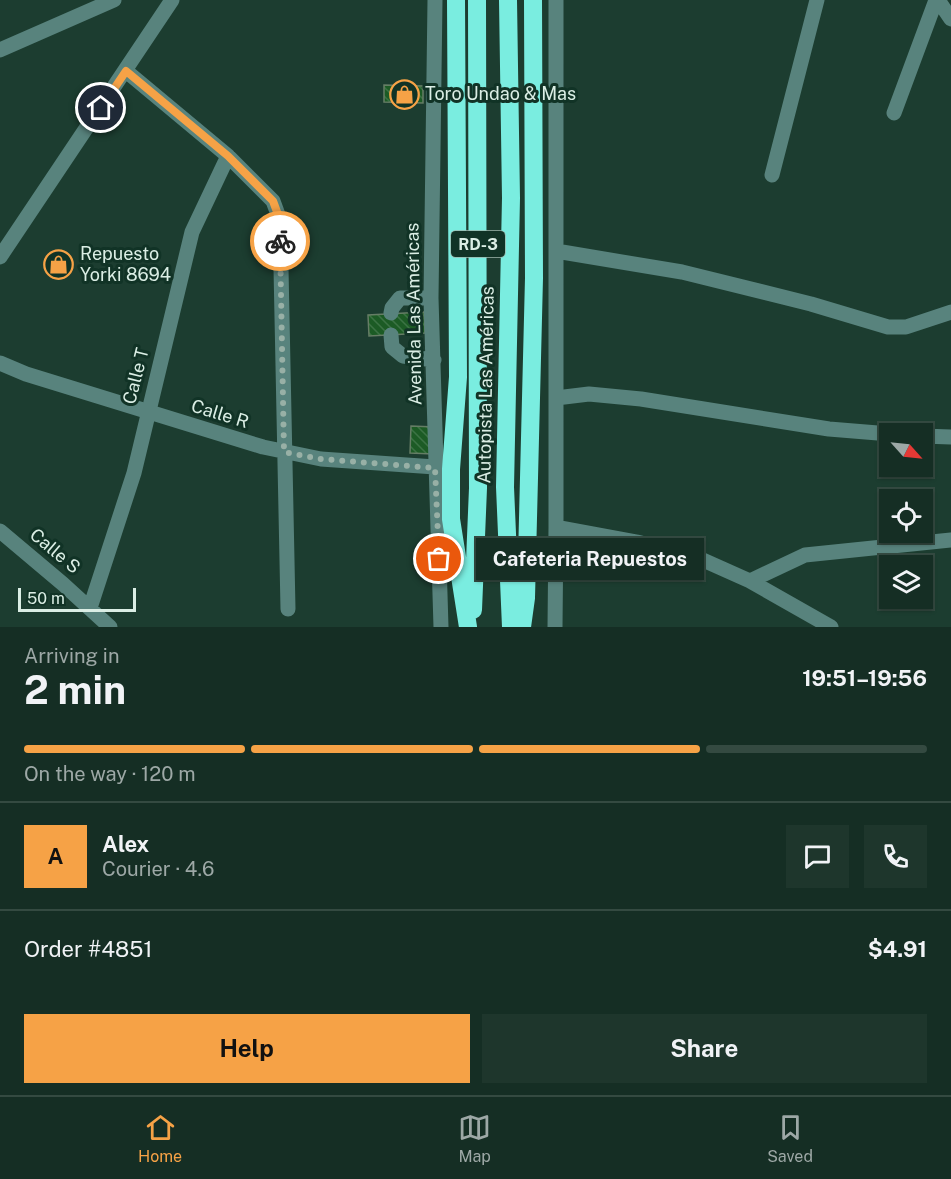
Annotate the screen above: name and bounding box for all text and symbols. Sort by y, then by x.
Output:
shop icon: Toro Undao & Mas [388,78,420,110]
pin [75,82,126,133]
place label: Toro Undao & Mas [425,83,576,104]
icon: home [84,91,117,124]
courier [250,211,310,271]
street label: Avenida Las Américas [401,222,426,406]
icon: bike [264,225,297,258]
road number: RD-3 [451,231,505,257]
place label: Repuesto Yorki 8694 [80,243,171,285]
shop icon: Repuesto Yorki 8694 [43,248,75,280]
street label: Autopista Las Américas [473,286,498,484]
street label: Calle T [118,345,153,406]
street label: Calle R [189,395,251,432]
north arrow [879,423,933,477]
map controls [879,423,933,609]
button: locate [879,489,933,543]
street label: Calle S [26,524,85,578]
pin [413,533,464,584]
callout: Cafeteria Repuestos [475,538,703,580]
icon: bag [422,542,455,575]
text: Cafeteria Repuestos [493,547,687,571]
button: layers [879,555,933,609]
scale bar [18,585,136,612]
text: 50 m [27,589,65,608]
text: Arriving in [24,644,119,668]
text: 19:51–19:56 [802,665,927,691]
text: 2 min [24,667,126,713]
text: On the way · 120 m [24,762,196,786]
button: chat [786,825,849,888]
button: phone [864,825,927,888]
text: Alex [102,831,149,857]
text: A [48,843,63,869]
text: Courier · 4.6 [102,857,214,881]
text: Order #4851 [24,936,152,962]
text: $4.91 [868,936,927,962]
button: Help [24,1014,470,1083]
button: Share [482,1014,927,1083]
tab: Home [138,1111,182,1166]
tab: Map [458,1111,491,1166]
tab: Saved [767,1111,813,1166]

